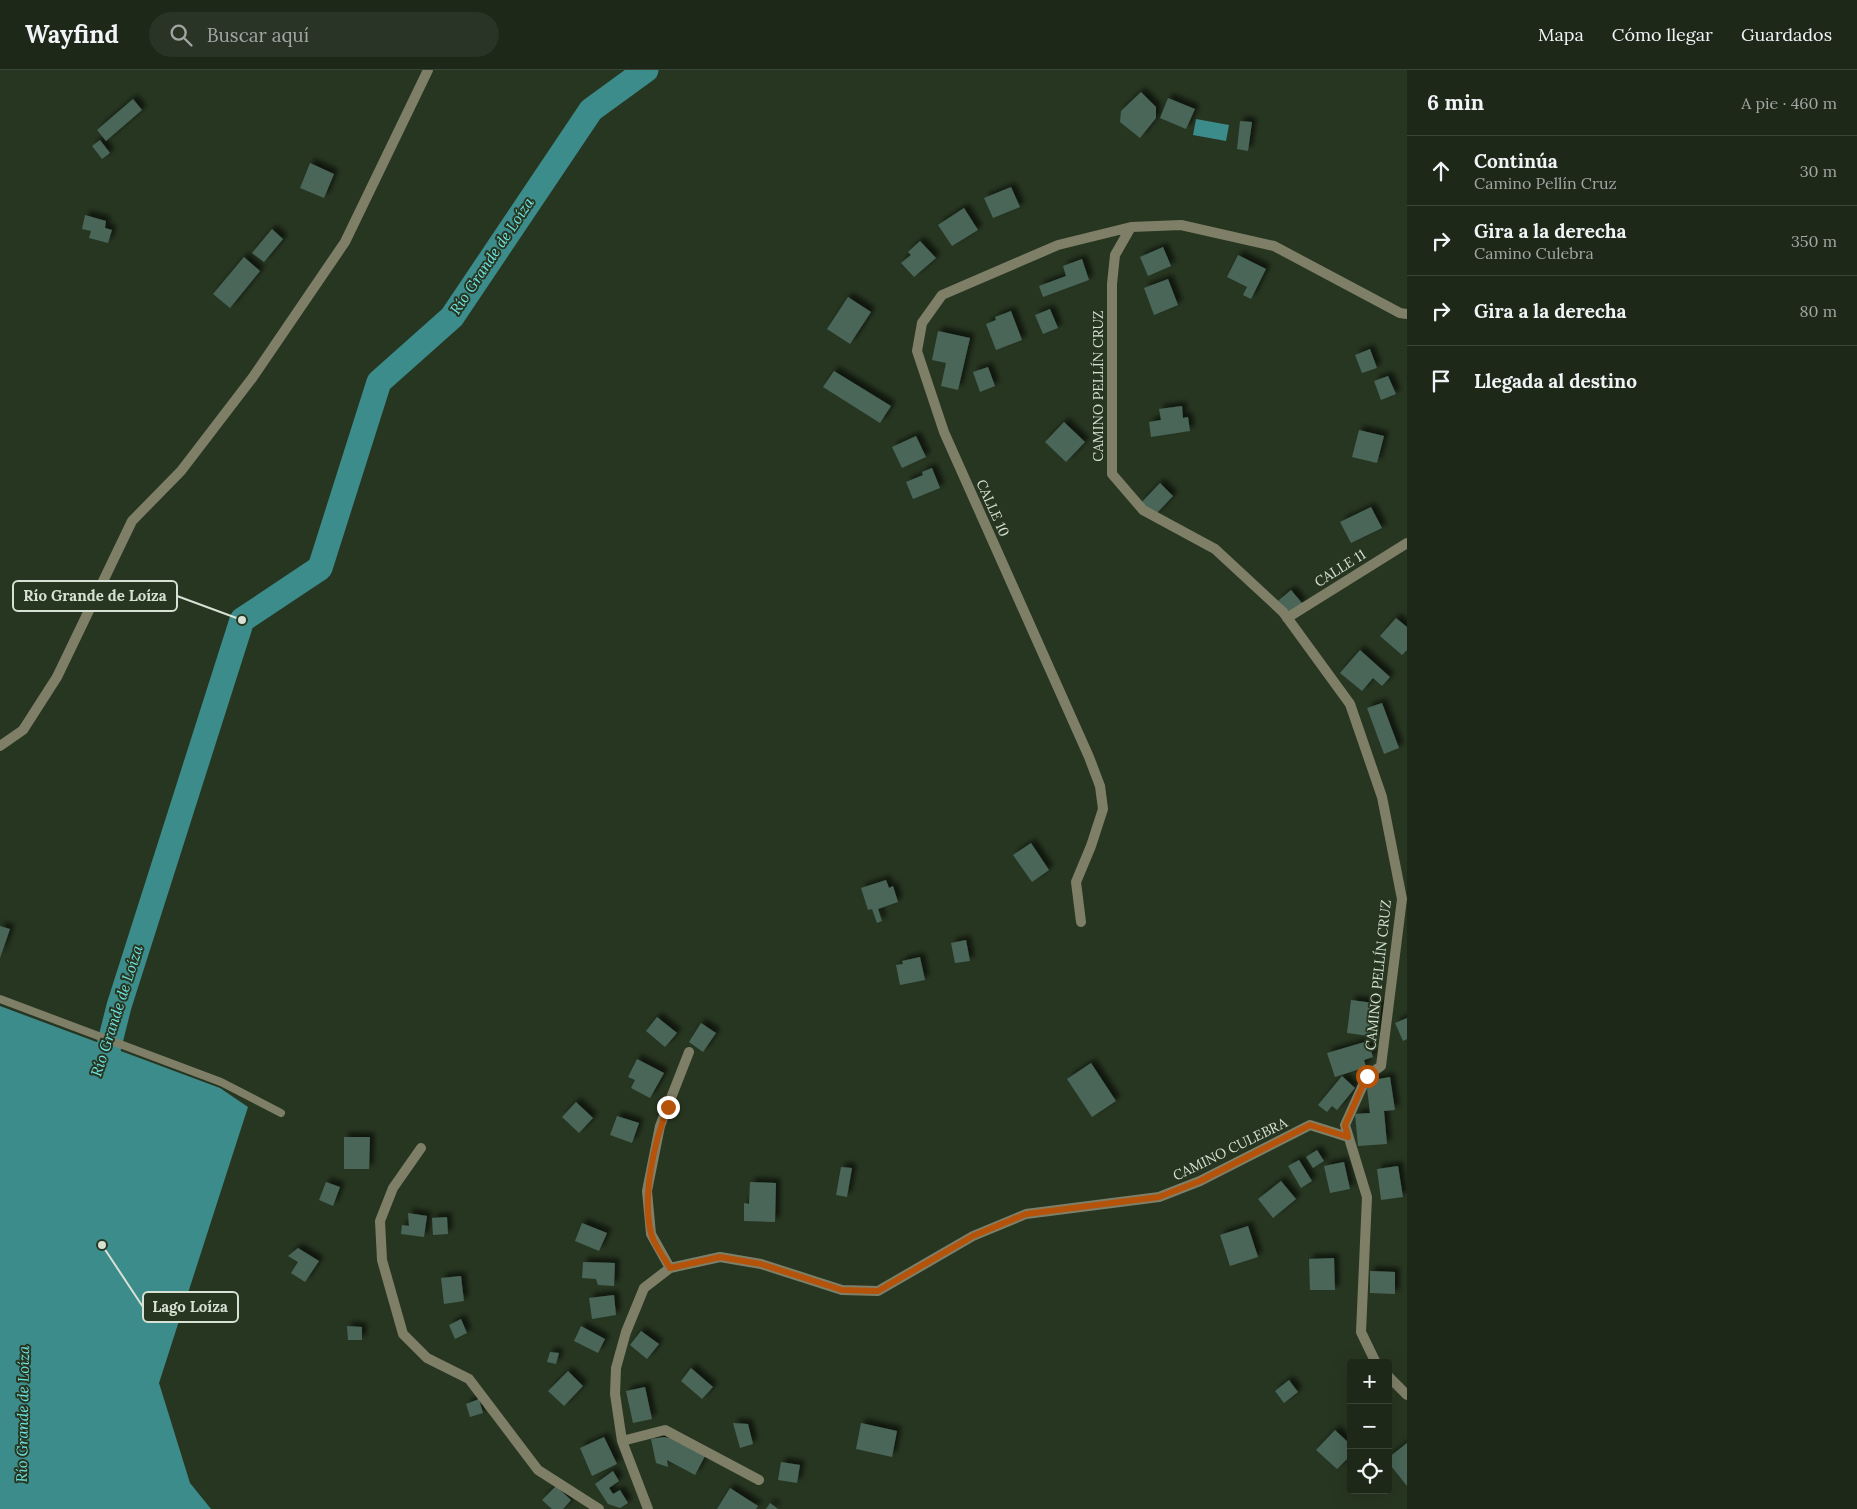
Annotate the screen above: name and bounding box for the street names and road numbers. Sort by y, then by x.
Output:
street label: CAMINO PELLÍN CRUZ [1089,310,1107,462]
street label: CALLE 10 [972,477,1014,539]
street label: CALLE 11 [1311,545,1369,591]
street label: CAMINO PELLÍN CRUZ [1361,899,1395,1051]
street label: CAMINO CULEBRA [1170,1113,1290,1185]

